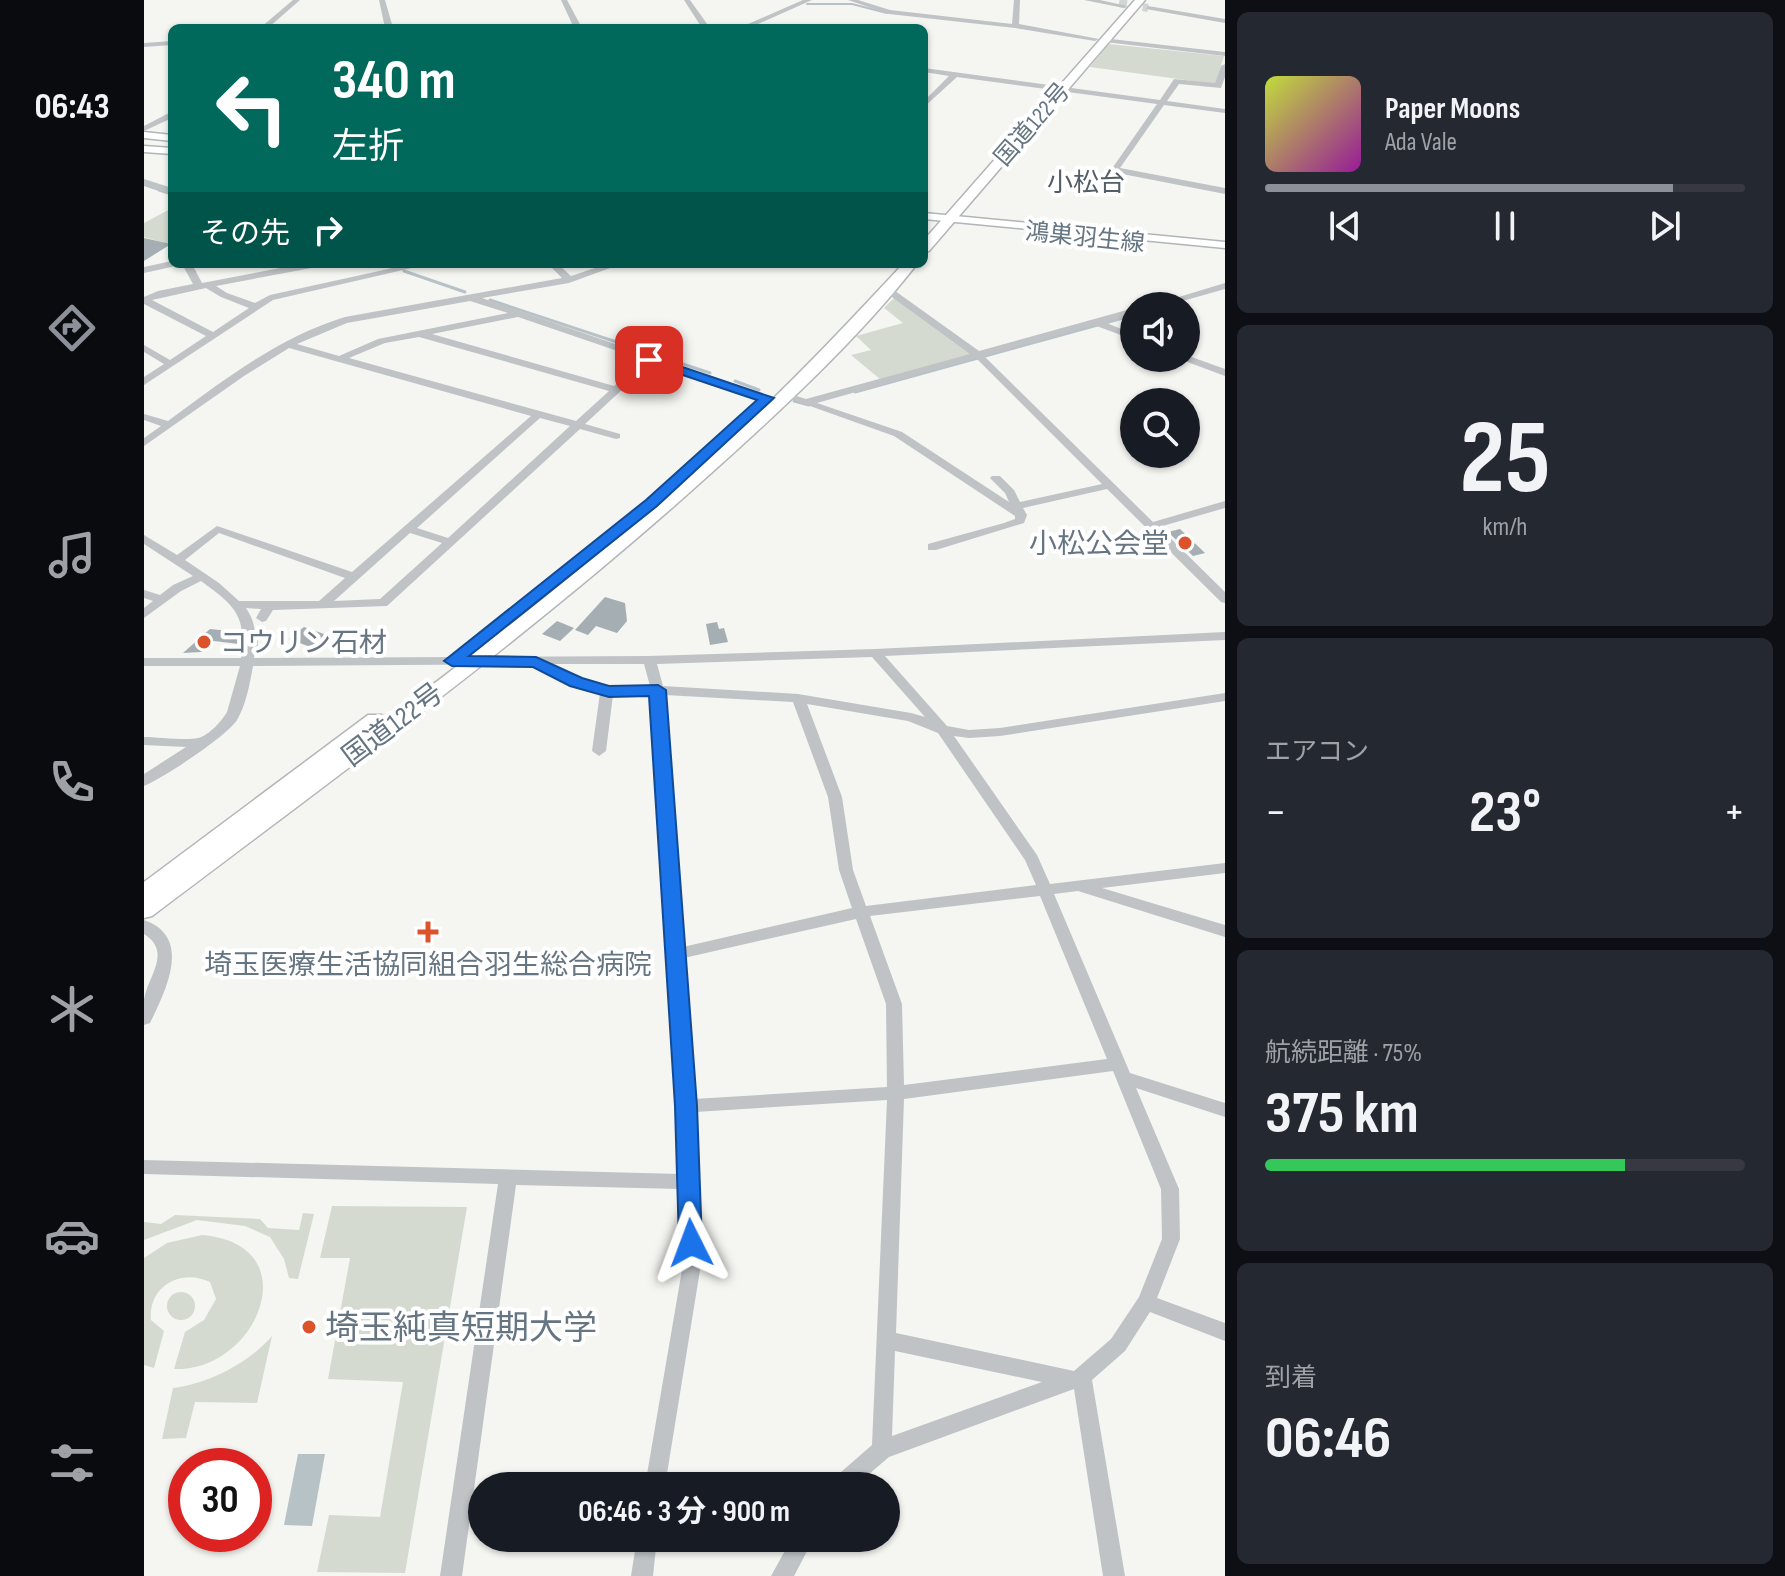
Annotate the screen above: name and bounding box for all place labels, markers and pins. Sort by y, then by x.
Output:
pin [615,326,683,394]
place label: 小松公会堂 [1029,528,1169,561]
marker: 小松公会堂 [1176,534,1194,552]
place label: コウリン石材 [220,627,387,660]
marker: コウリン石材 [195,633,213,651]
marker: 埼玉医療生活協同組合羽生総合病院 [417,921,439,943]
place label: 埼玉医療生活協同組合羽生総合病院 [204,949,652,982]
place label: 埼玉純真短期大学 [325,1308,597,1349]
marker: 埼玉純真短期大学 [300,1318,318,1336]

